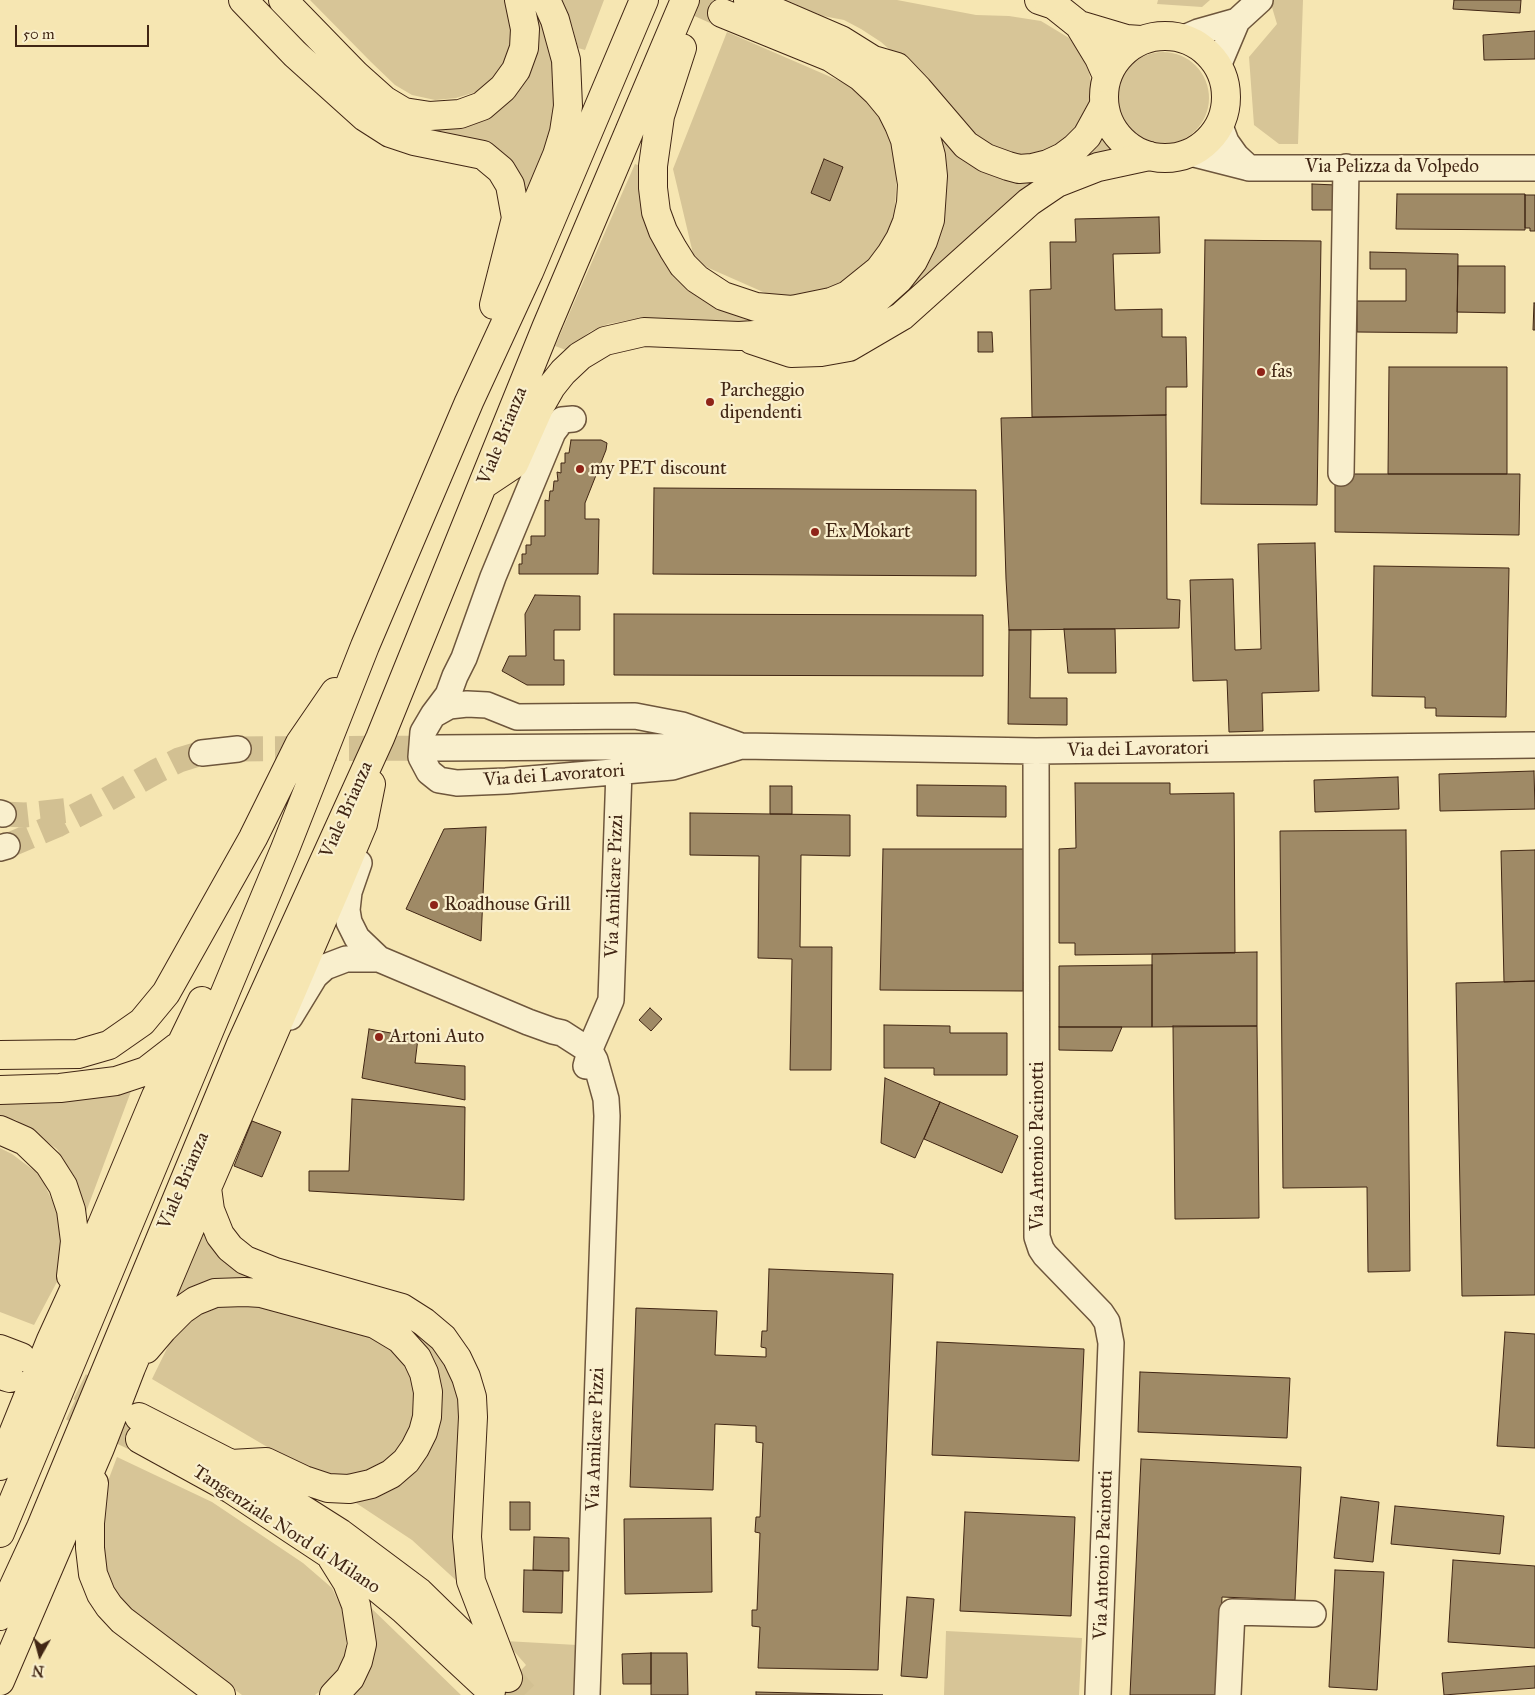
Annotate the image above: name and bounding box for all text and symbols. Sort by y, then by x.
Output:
scale bar [18,15,151,47]
text: 50 m [23,25,55,43]
street label: Via Pelizza da Volpedo [1305,156,1479,178]
place label: fas [1271,361,1292,383]
marker: fas [1255,366,1267,378]
place label: Parcheggio dipendenti [720,380,805,424]
street label: Viale Brianza [473,384,533,488]
marker: Parcheggio dipendenti [704,396,716,408]
place label: my PET discount [590,458,727,480]
marker: my PET discount [574,463,586,475]
place label: Ex Mokart [825,521,911,543]
marker: Ex Mokart [809,526,821,538]
street label: Via dei Lavoratori [1067,737,1209,763]
street label: Viale Brianza [316,758,378,862]
street label: Via dei Lavoratori [483,760,625,792]
street label: Via Amilcare Pizzi [601,814,629,958]
place label: Roadhouse Grill [444,894,570,916]
marker: Roadhouse Grill [428,899,440,911]
place label: Artoni Auto [389,1026,484,1048]
marker: Artoni Auto [373,1031,385,1043]
street label: Via Antonio Pacinotti [1027,1061,1049,1231]
street label: Viale Brianza [153,1129,215,1233]
street label: Via Amilcare Pizzi [582,1367,610,1511]
street label: Tangenziale Nord di Milano [188,1461,384,1599]
street label: Via Antonio Pacinotti [1090,1470,1118,1640]
north arrow [15,1630,65,1680]
text: N [31,1661,45,1680]

